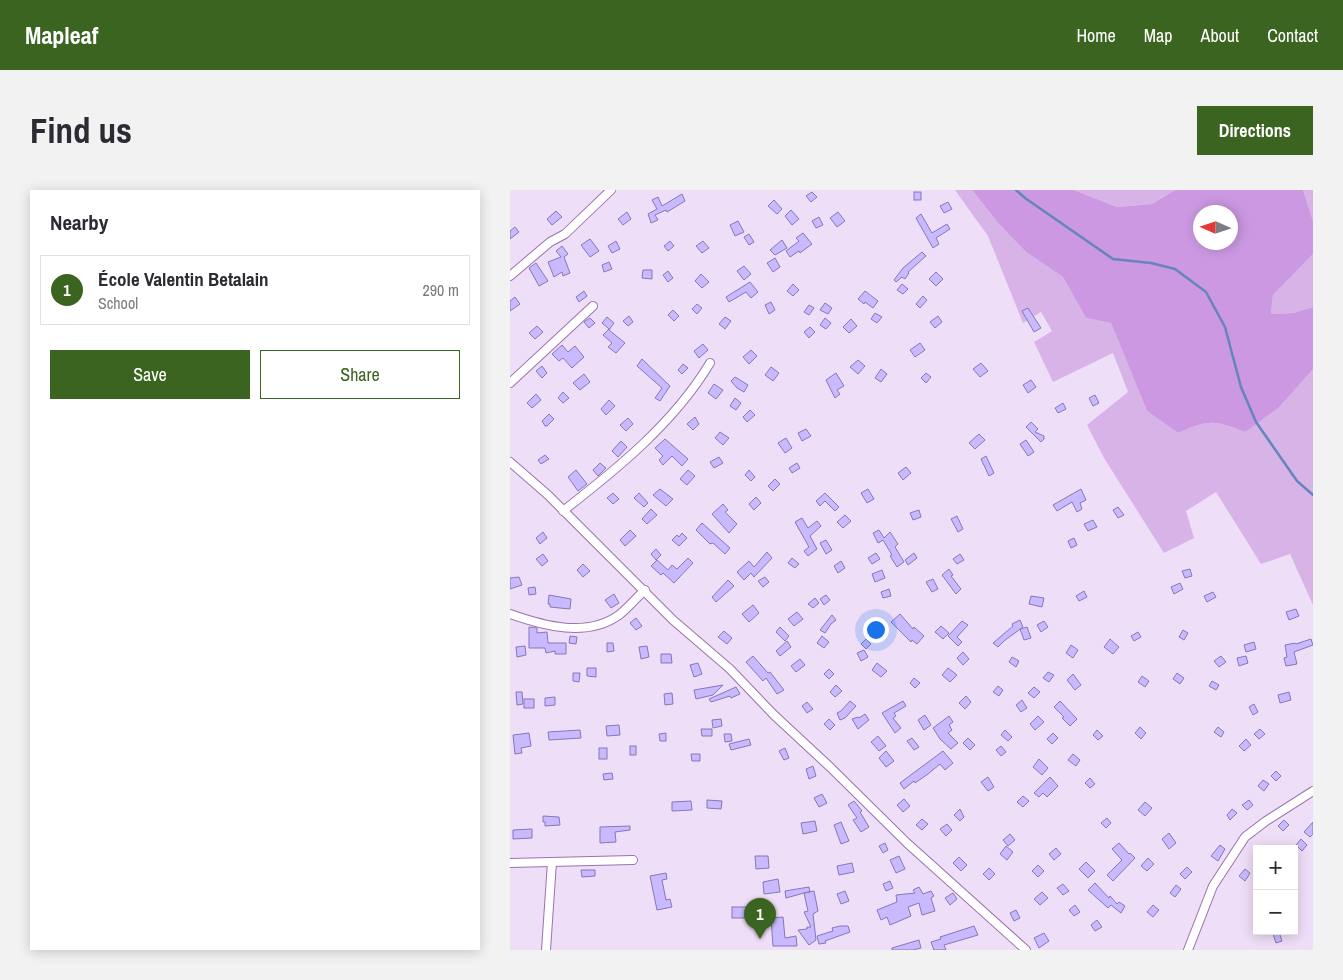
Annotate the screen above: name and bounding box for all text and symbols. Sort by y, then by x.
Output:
text: Mapleaf [25,19,98,51]
text: Home [1076,23,1116,48]
text: Map [1144,23,1173,48]
text: About [1201,23,1239,48]
text: Contact [1267,23,1318,48]
button: Directions [1197,106,1313,155]
text: Find us [30,107,132,154]
north arrow [1193,205,1238,250]
text: Nearby [50,208,108,237]
text: École Valentin Betalain [98,266,269,292]
text: 1 [63,279,71,301]
text: 290 m [423,279,459,301]
text: School [98,292,138,314]
button: Save [50,350,250,399]
button: Share [260,350,460,399]
your location [863,617,889,643]
map controls [1253,845,1298,935]
button: + [1253,845,1298,890]
button: − [1253,890,1298,935]
pin: 1 [744,898,776,939]

